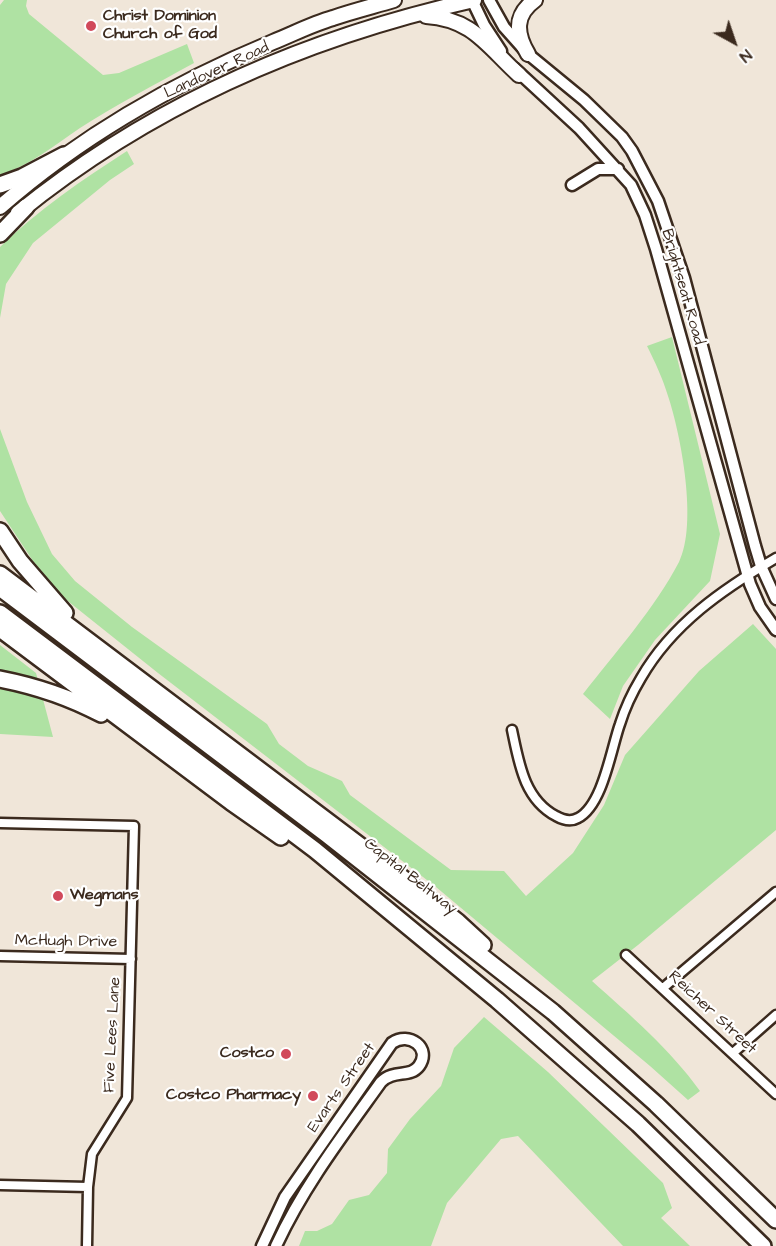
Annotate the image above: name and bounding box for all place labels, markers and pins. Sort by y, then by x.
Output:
place label: Christ Dominion Church of God [103,7,217,45]
marker: Christ Dominion Church of God [84,19,98,33]
place label: Wegmans [70,886,139,906]
marker: Wegmans [51,889,65,903]
place label: Costco [220,1044,274,1064]
marker: Costco [279,1047,293,1061]
place label: Costco Pharmacy [166,1086,301,1106]
marker: Costco Pharmacy [306,1089,320,1103]

